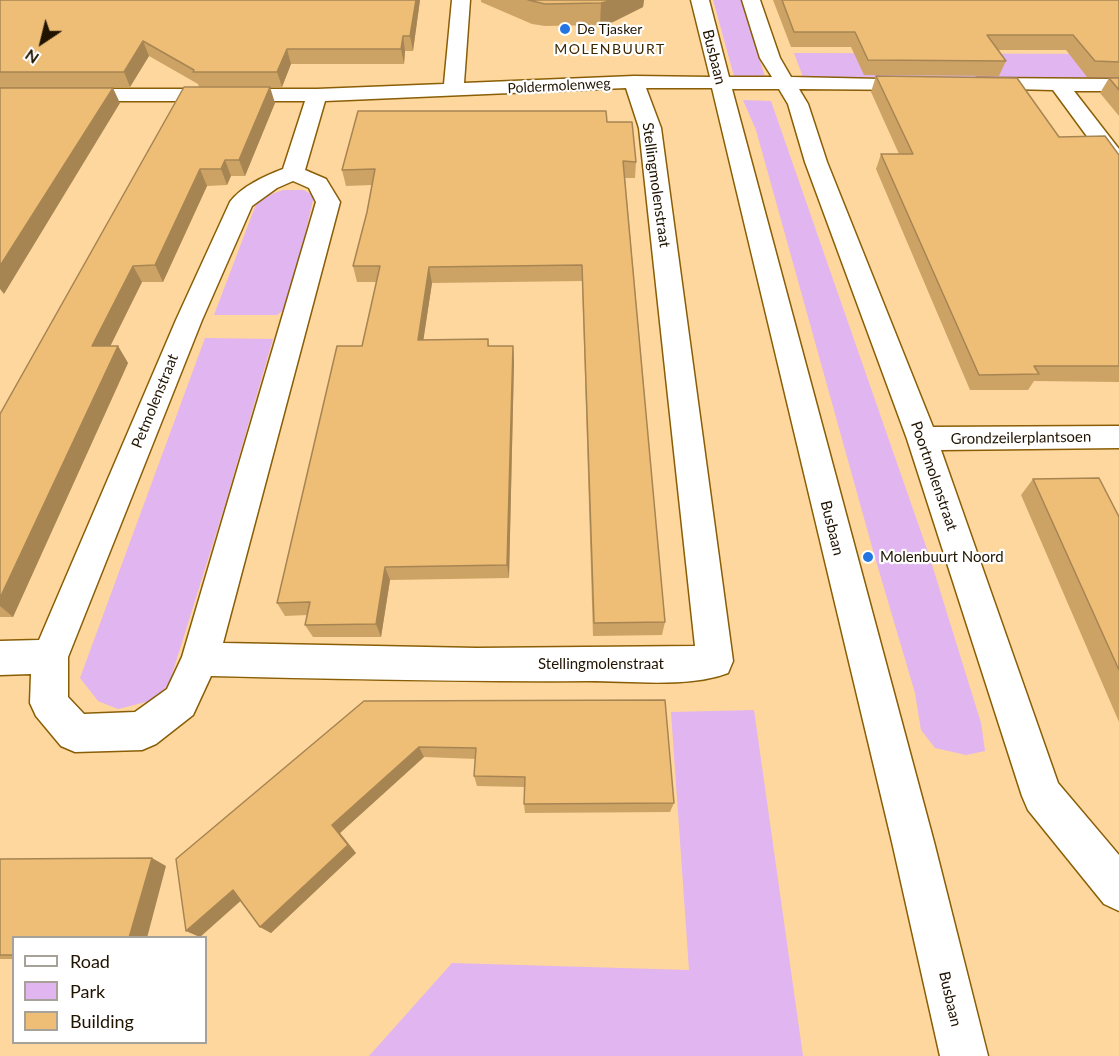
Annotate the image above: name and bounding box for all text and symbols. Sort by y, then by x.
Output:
north arrow [12,12,72,72]
place label: De Tjasker [577,21,642,37]
marker: De Tjasker [558,22,572,36]
street label: Busbaan [698,28,730,86]
district label: MOLENBUURT [554,41,666,57]
text: N [21,46,42,68]
street label: Poldermolenweg [507,75,611,97]
street label: Stellingmolenstraat [638,121,674,249]
street label: Petmolenstraat [128,351,182,451]
street label: Poortmolenstraat [907,419,961,533]
street label: Grondzeilerplantsoen [951,428,1091,448]
street label: Busbaan [816,499,848,557]
place label: Molenbuurt Noord [880,548,1004,566]
marker: Molenbuurt Noord [861,550,875,564]
street label: Stellingmolenstraat [538,655,664,673]
legend [12,936,207,1044]
text: Road [70,950,110,972]
street label: Busbaan [935,970,965,1028]
text: Park [70,980,105,1002]
text: Building [70,1010,134,1032]

